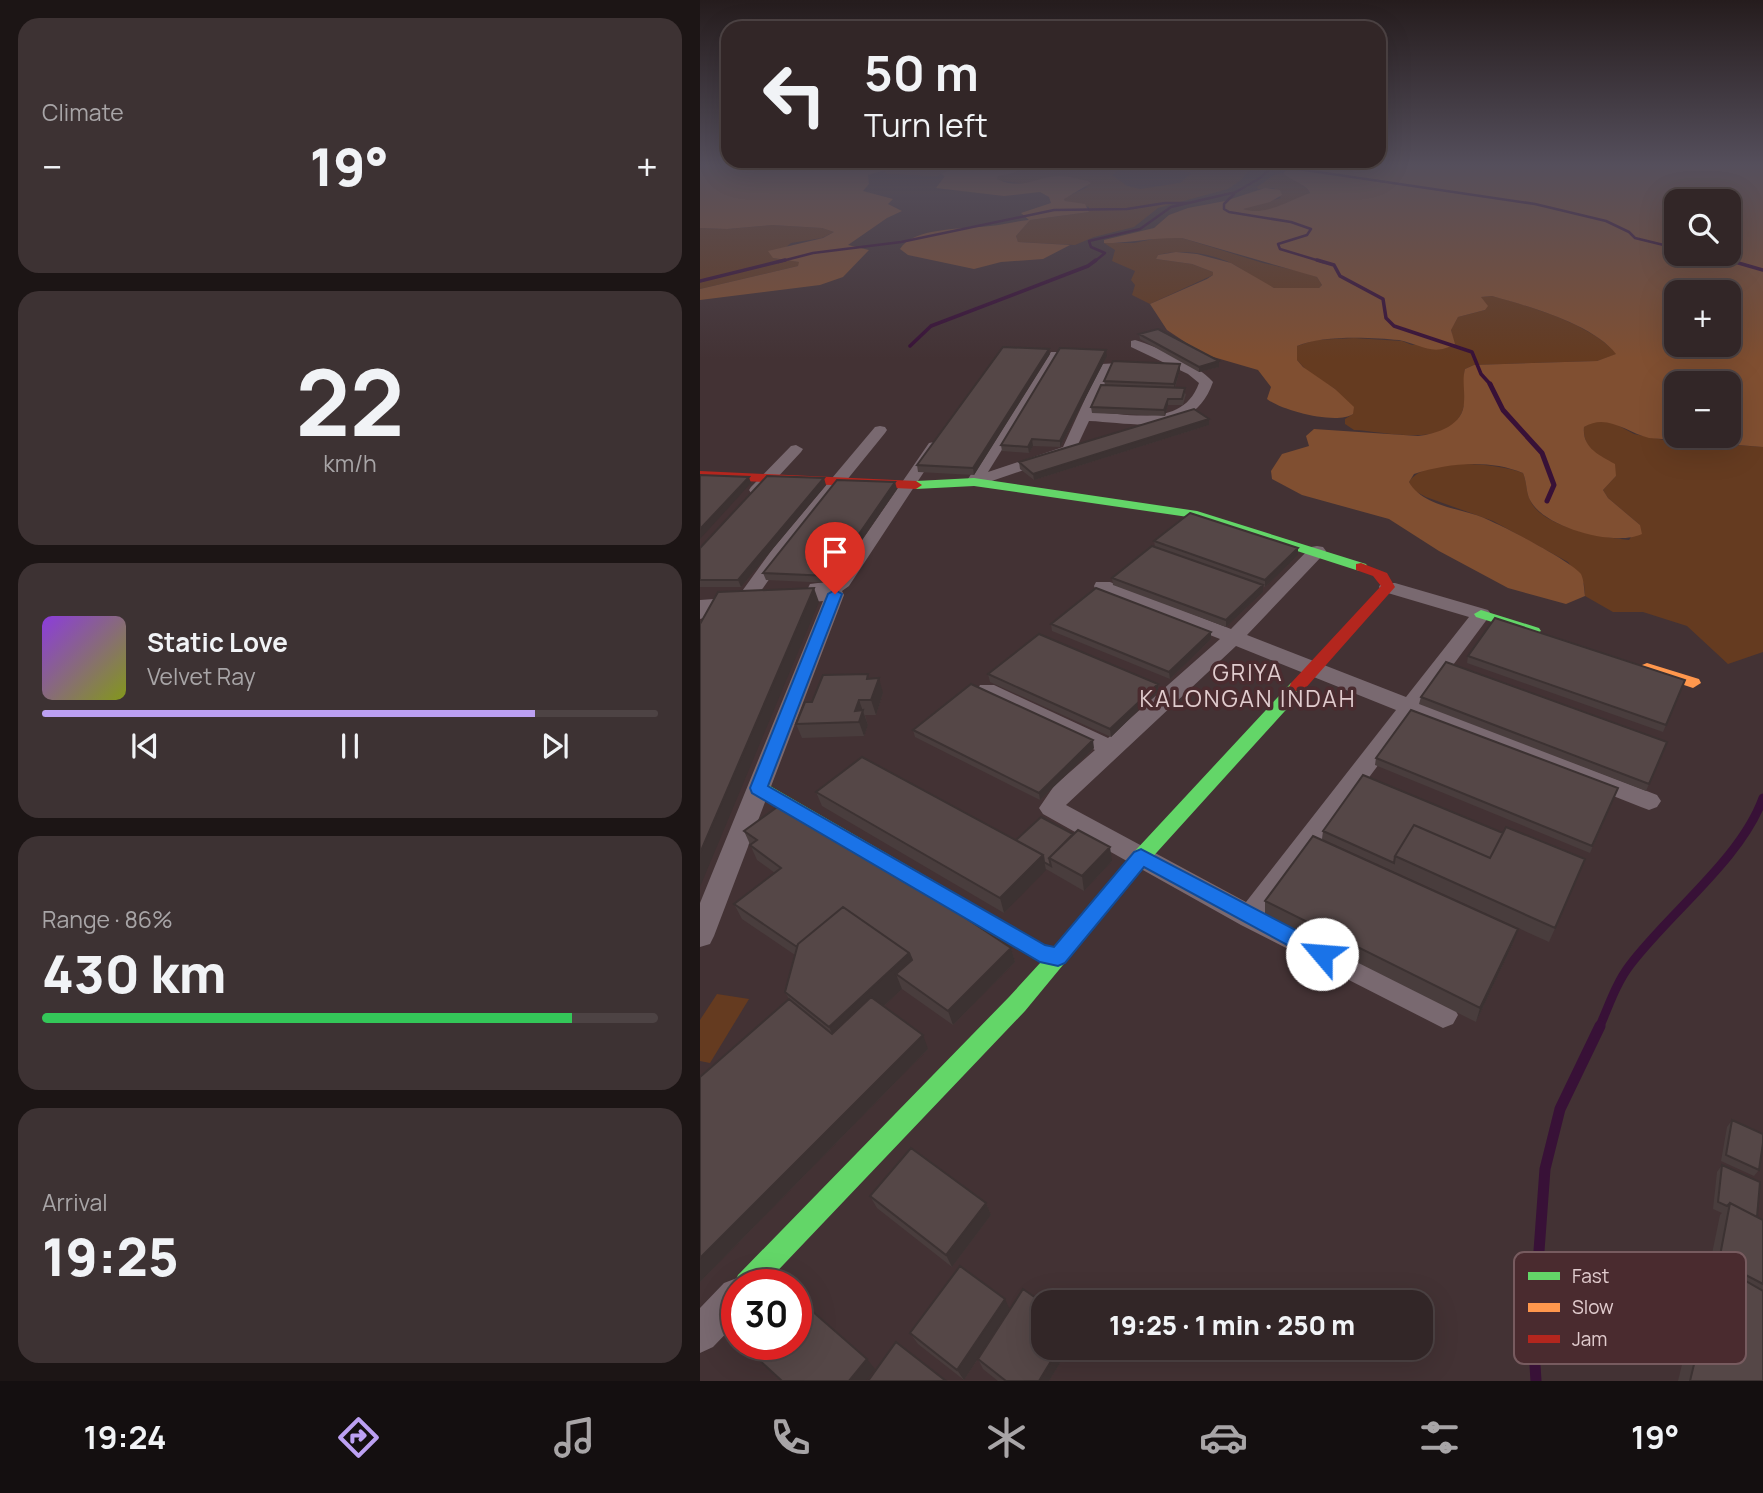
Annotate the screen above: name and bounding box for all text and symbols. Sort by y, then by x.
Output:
text: 50 m [864,39,979,106]
icon: left [749,49,840,140]
text: Climate [42,96,124,128]
text: Turn left [864,103,988,147]
text: 19° [310,131,389,202]
text: − [42,140,63,192]
text: + [636,140,658,192]
map controls [1664,189,1741,448]
button: search [1664,189,1741,266]
button: + [1664,280,1741,357]
text: 22 [296,339,404,463]
button: − [1664,371,1741,448]
text: km/h [323,447,377,479]
pin [805,522,865,594]
icon: arrive [816,533,854,571]
text: Static Love [147,624,288,660]
district label: GRIYA KALONGAN INDAH [1140,656,1356,714]
text: Velvet Ray [147,660,256,692]
icon: previous [126,727,164,765]
icon: pause [331,727,369,765]
icon: next [536,727,574,765]
text: Range · 86% [42,903,173,935]
position arrow [1285,917,1359,991]
text: 430 km [42,938,227,1009]
text: Arrival [42,1186,108,1218]
text: 19:25 [42,1221,179,1292]
legend [1514,1252,1746,1364]
text: Fast [1572,1263,1609,1289]
speed limit sign: 30 [721,1269,812,1360]
text: Slow [1572,1294,1614,1320]
text: 19:25 · 1 min · 250 m [1109,1307,1355,1343]
text: Jam [1572,1326,1607,1352]
icon: directions [334,1413,383,1462]
icon: music [550,1413,599,1462]
icon: phone [766,1413,815,1462]
icon: climate [982,1413,1031,1462]
icon: car [1199,1413,1248,1462]
icon: filters [1415,1413,1464,1462]
text: 19:24 [84,1415,166,1459]
text: 19° [1631,1415,1679,1459]

